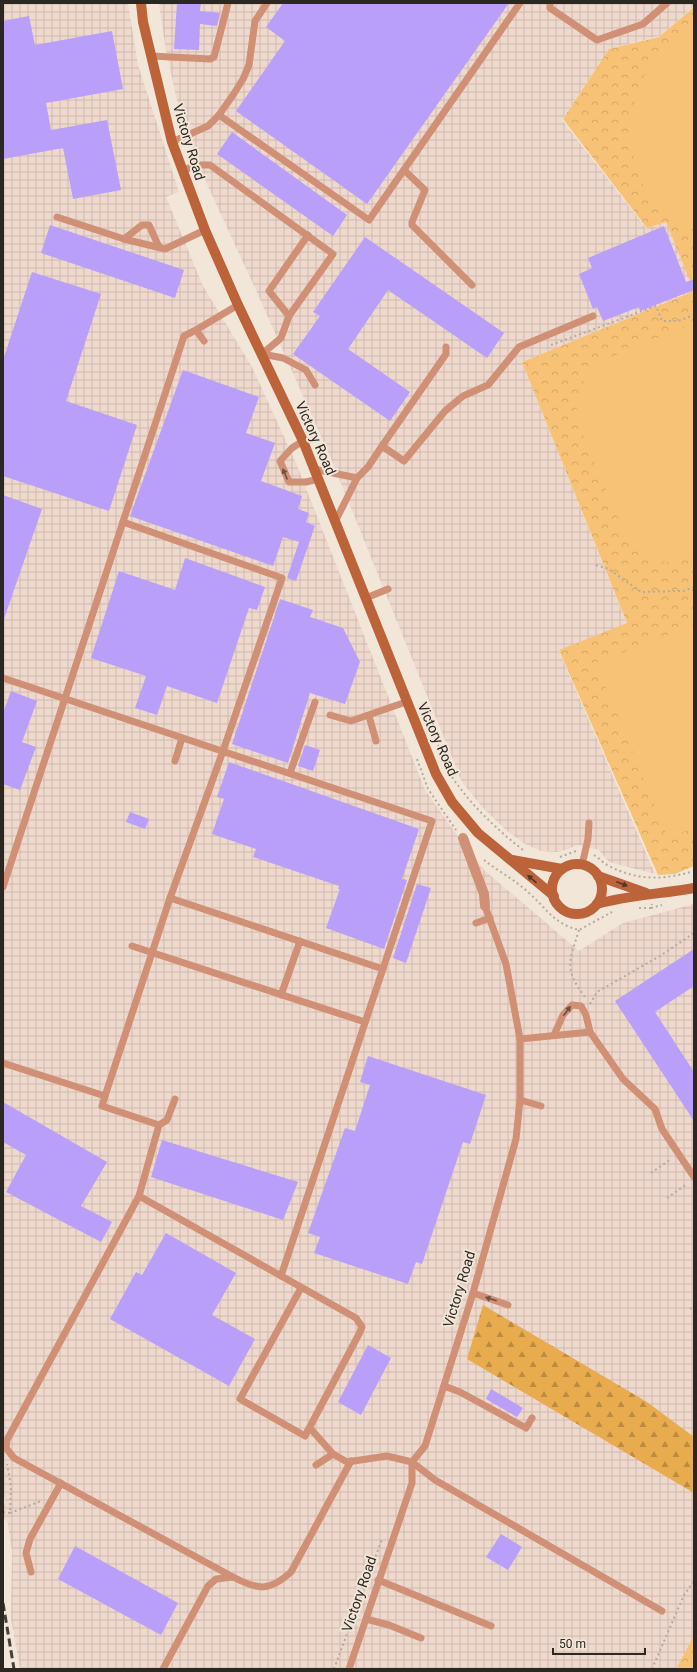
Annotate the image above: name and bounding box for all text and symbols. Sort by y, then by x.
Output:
street label: Victory Road [170,102,208,182]
street label: Victory Road [293,399,339,477]
one-way arrow [282,468,288,480]
street label: Victory Road [415,700,461,778]
one-way arrow [527,874,537,883]
one-way arrow [616,882,628,888]
one-way arrow [563,1006,571,1016]
street label: Victory Road [440,1249,478,1329]
one-way arrow [484,1295,496,1301]
street label: Victory Road [339,1554,379,1634]
scale bar [553,1630,645,1656]
text: 50 m [559,1637,586,1651]

